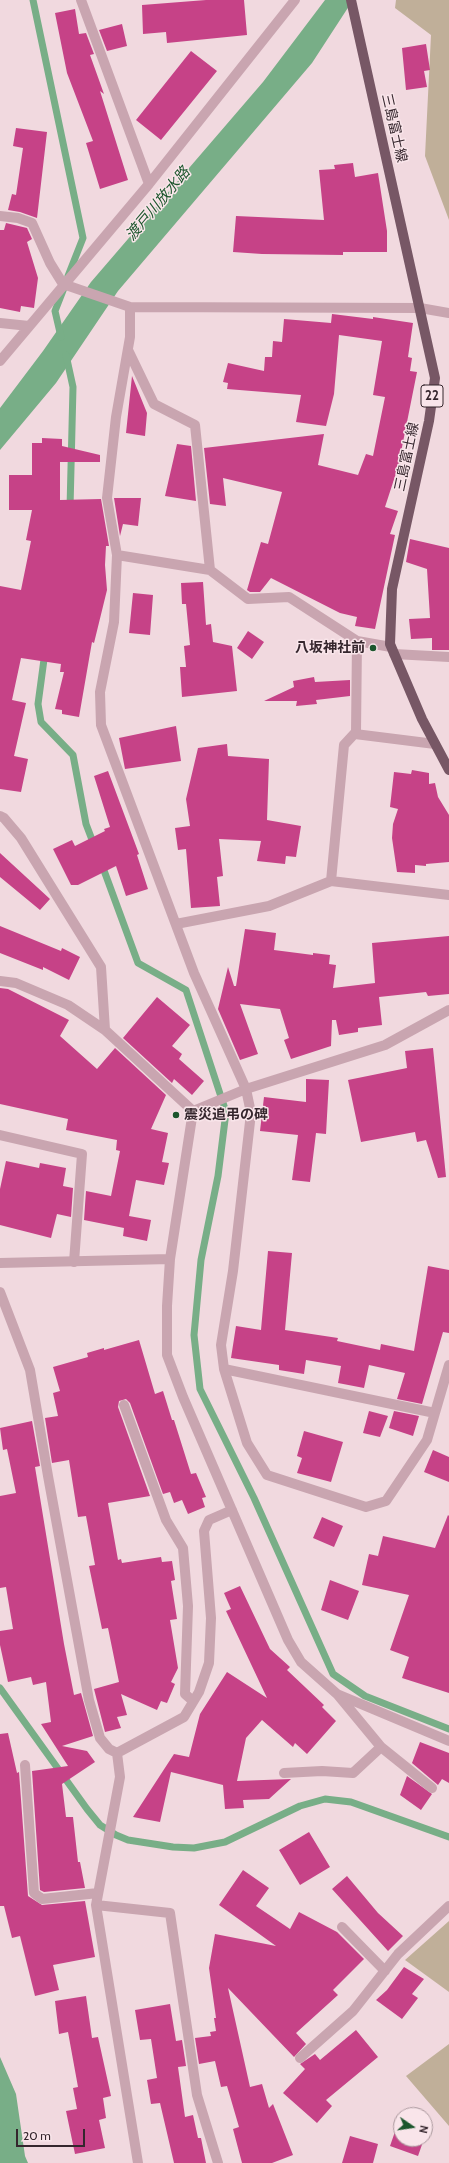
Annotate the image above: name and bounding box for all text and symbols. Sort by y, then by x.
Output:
street label: 三島富士線 [378,92,410,164]
water label: 渡戸川放水路 [122,164,194,244]
road number: 22 [421,385,443,407]
street label: 三島富士線 [392,421,422,493]
place label: 八坂神社前 [295,640,365,656]
marker: 八坂神社前 [368,643,378,653]
place label: 震災追弔の碑 [184,1107,268,1123]
marker: 震災追弔の碑 [171,1110,181,1120]
north arrow [393,2107,433,2147]
scale bar [18,2121,87,2147]
text: N [416,2124,431,2135]
text: 20 m [23,2128,51,2143]

